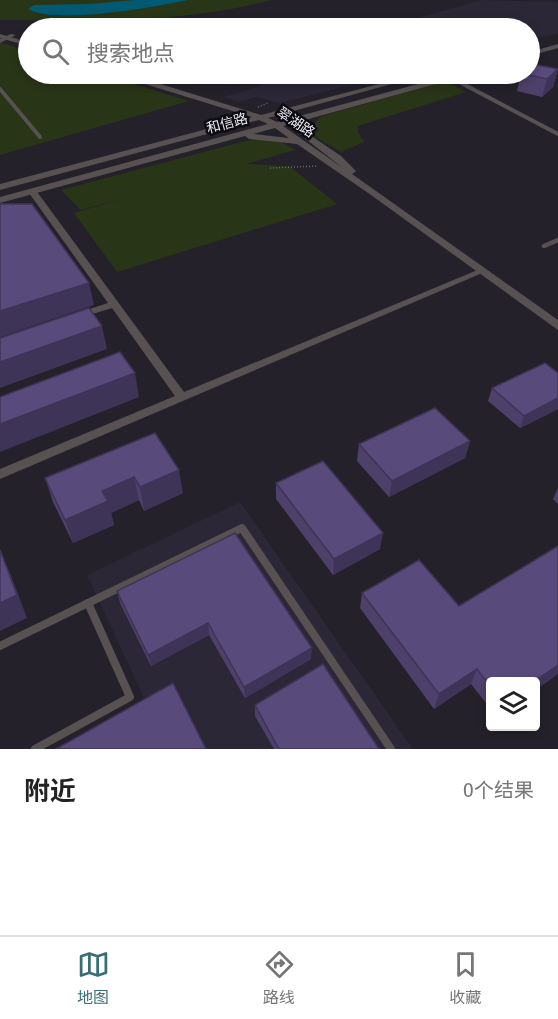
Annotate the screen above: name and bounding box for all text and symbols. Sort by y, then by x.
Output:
search box [18,18,540,84]
icon: search [39,35,72,68]
text: 搜索地点 [87,40,175,67]
street label: 翠湖路 [274,104,318,141]
street label: 和信路 [205,110,250,137]
map controls [486,677,540,731]
button: layers [486,677,540,731]
text: 附近 [24,776,76,807]
text: 0个结果 [463,778,534,802]
tab: 地图 [77,948,110,1008]
tab: 路线 [263,948,296,1008]
tab: 收藏 [449,948,482,1008]

